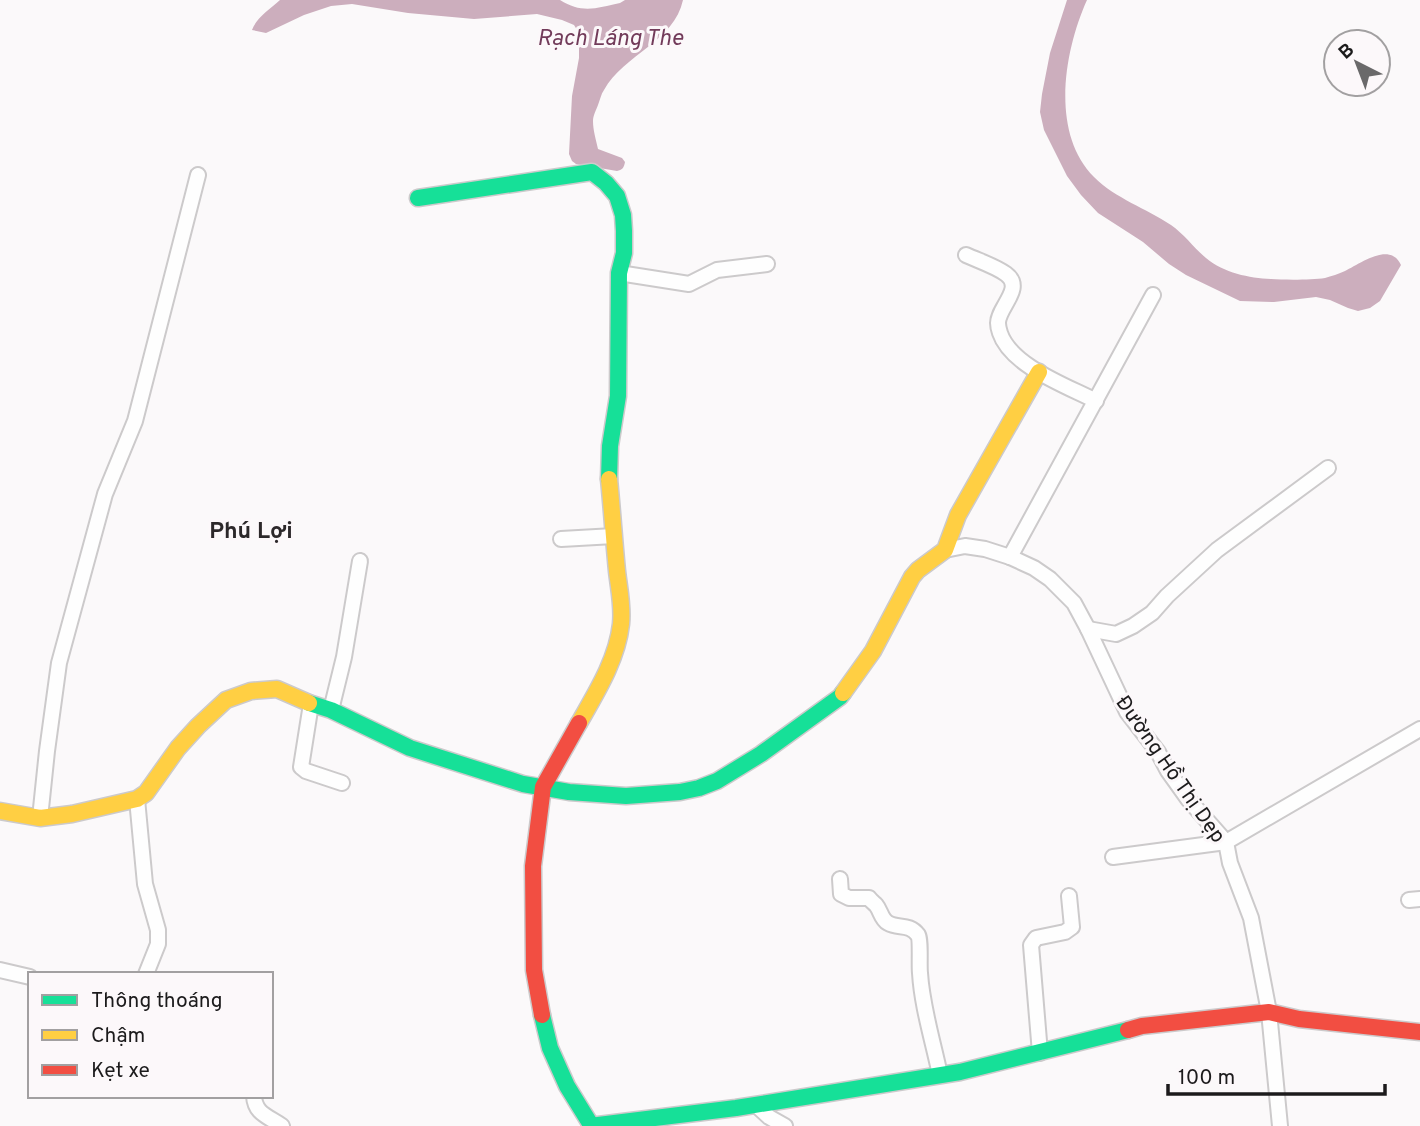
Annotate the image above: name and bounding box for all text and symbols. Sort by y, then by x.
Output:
water label: Rạch Láng The [537,25,684,54]
north arrow [1322,28,1392,98]
text: B [1334,39,1360,65]
district label: Phú Lợi [209,518,293,547]
street label: Đường Hồ Thị Dẹp [1109,691,1231,849]
legend [28,972,273,1098]
text: Thông thoáng [91,988,223,1015]
text: Chậm [91,1023,145,1050]
scale bar [1168,1052,1385,1096]
text: Kẹt xe [91,1058,150,1085]
text: 100 m [1178,1065,1235,1092]

